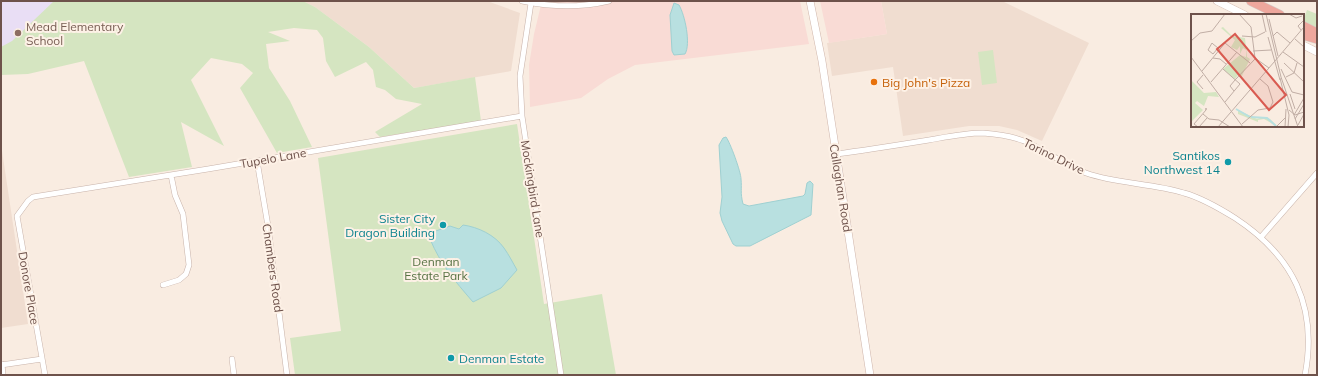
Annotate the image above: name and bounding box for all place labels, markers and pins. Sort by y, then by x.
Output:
place label: Mead Elementary School [26,19,124,48]
marker: Mead Elementary School [13,28,23,38]
place label: Big John's Pizza [882,75,970,90]
marker: Big John's Pizza [869,77,879,87]
place label: Santikos Northwest 14 [1144,148,1220,177]
marker: Santikos Northwest 14 [1223,157,1233,167]
place label: Sister City Dragon Building [345,211,436,240]
marker: Sister City Dragon Building [438,220,448,230]
place label: Denman Estate [459,351,544,366]
marker: Denman Estate [446,353,456,363]

